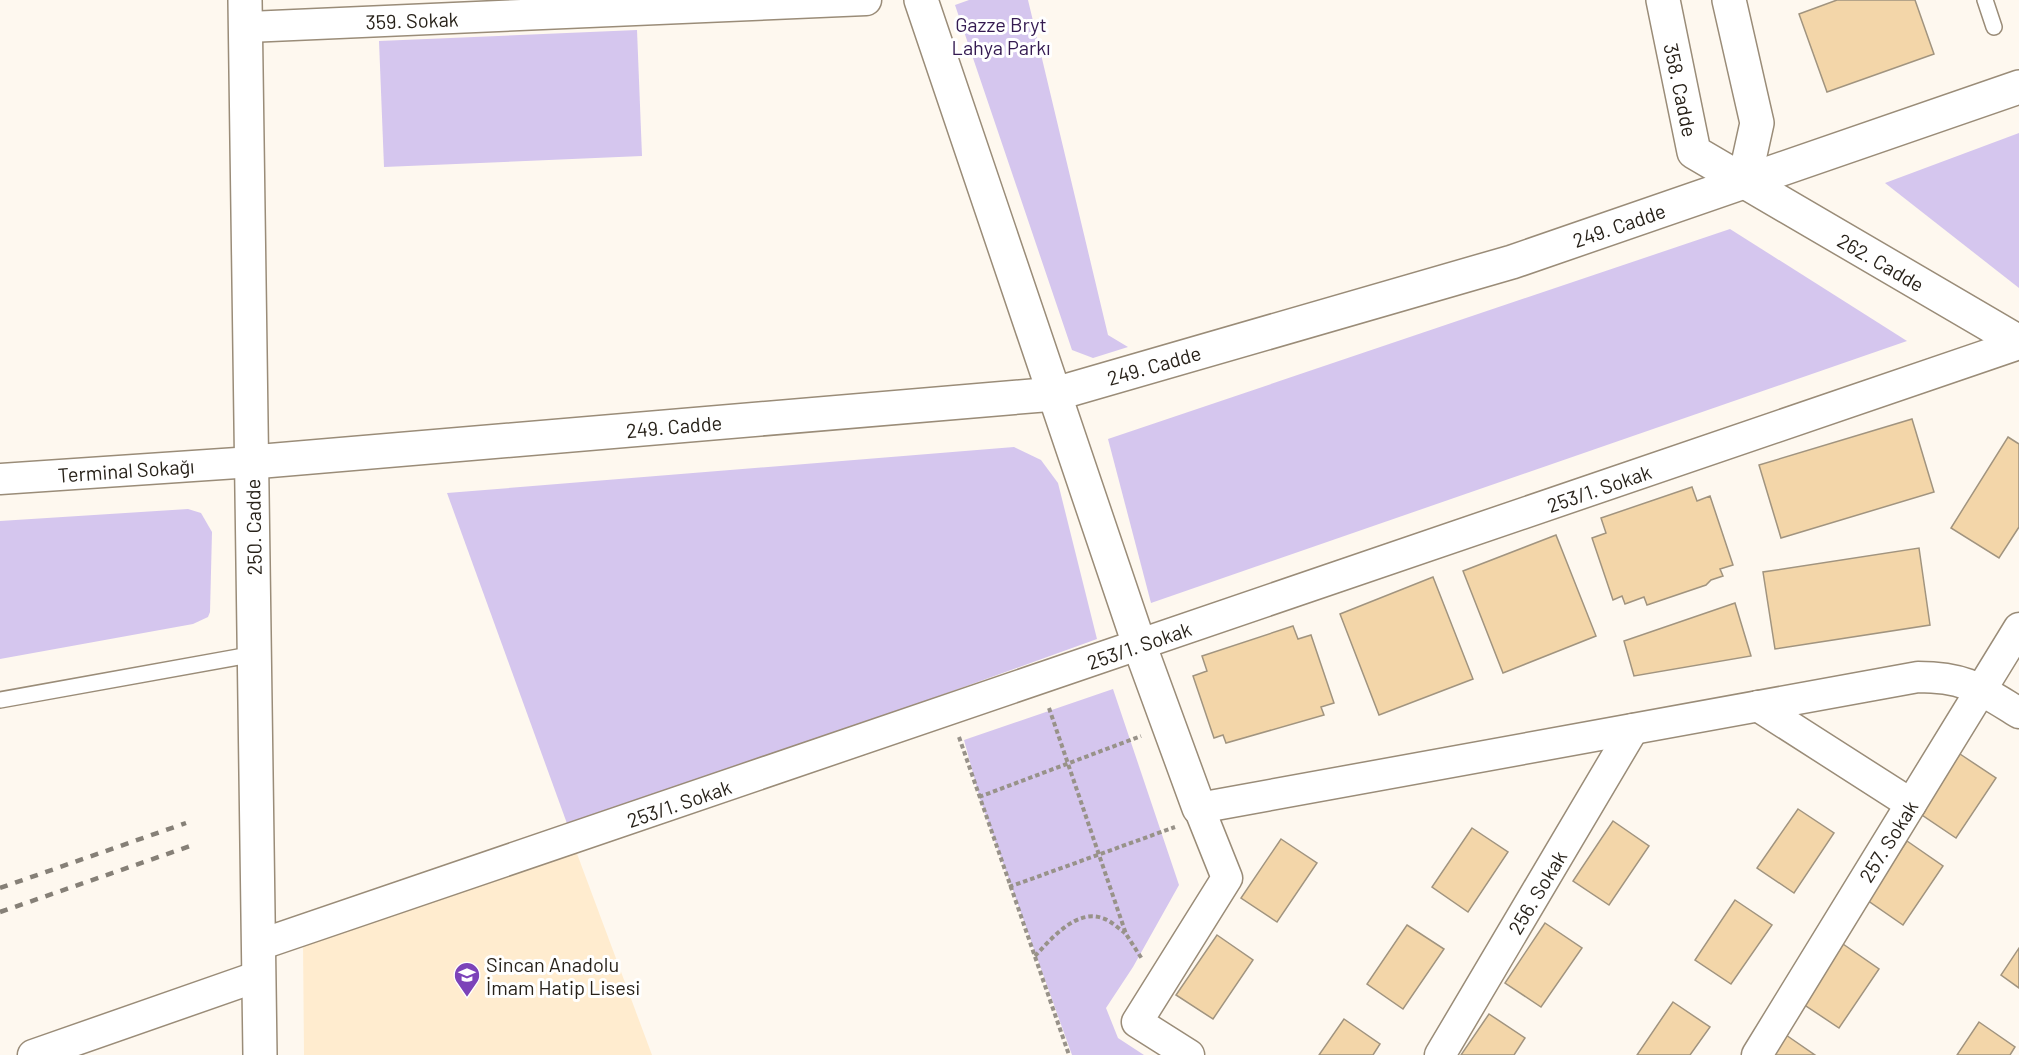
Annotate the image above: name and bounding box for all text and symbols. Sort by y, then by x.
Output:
street label: 359. Sokak [365,6,459,34]
park label: Gazze Bryt Lahya Parkı [952,12,1050,59]
street label: 358. Cadde [1659,41,1703,139]
street label: 249. Cadde [1569,198,1669,252]
street label: 262. Cadde [1833,228,1929,296]
street label: 249. Cadde [1104,340,1204,390]
street label: 249. Cadde [625,410,723,442]
street label: Terminal Sokağı [57,453,195,487]
street label: 253/1. Sokak [1544,459,1654,517]
street label: 250. Cadde [240,479,266,575]
street label: 253/1. Sokak [1084,616,1194,674]
street label: 253/1. Sokak [624,774,734,832]
street label: 257. Sokak [1854,796,1922,886]
street label: 256. Sokak [1503,846,1571,938]
place label: Sincan Anadolu İmam Hatip Lisesi [486,952,640,999]
school or university icon: Sincan Anadolu İmam Hatip Lisesi [452,960,482,998]

